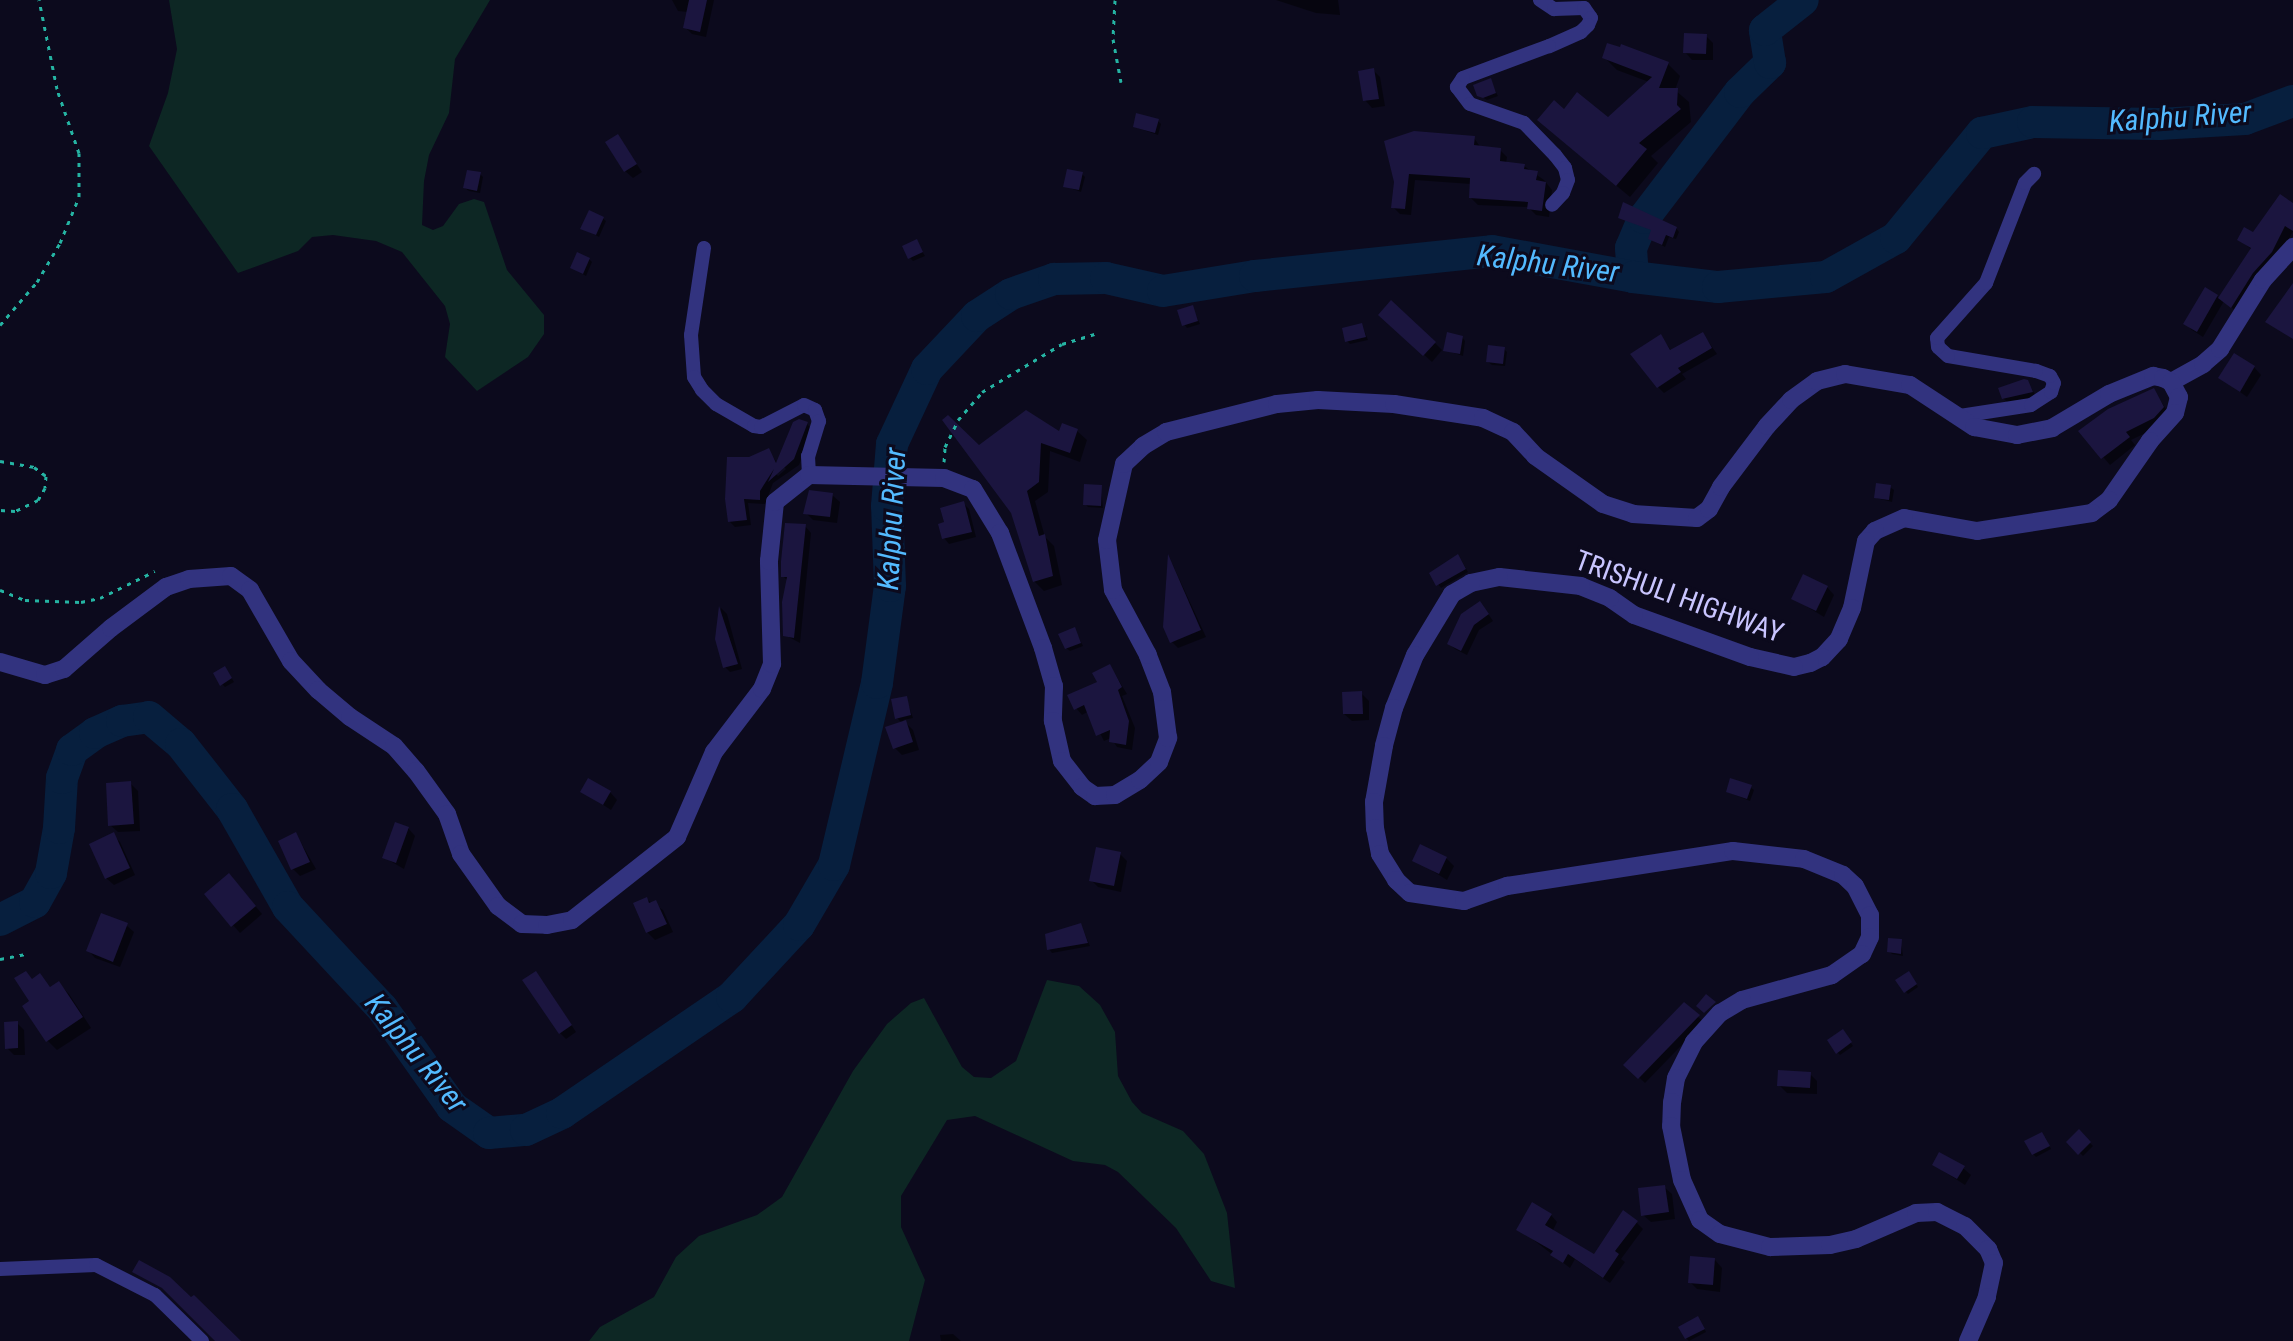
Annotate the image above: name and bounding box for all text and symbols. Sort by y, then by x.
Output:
water label: Kalphu River [2108,94,2252,140]
water label: Kalphu River [1475,237,1621,291]
water label: Kalphu River [870,447,914,591]
street label: TRISHULI HIGHWAY [1570,544,1788,650]
water label: Kalphu River [357,986,475,1120]

